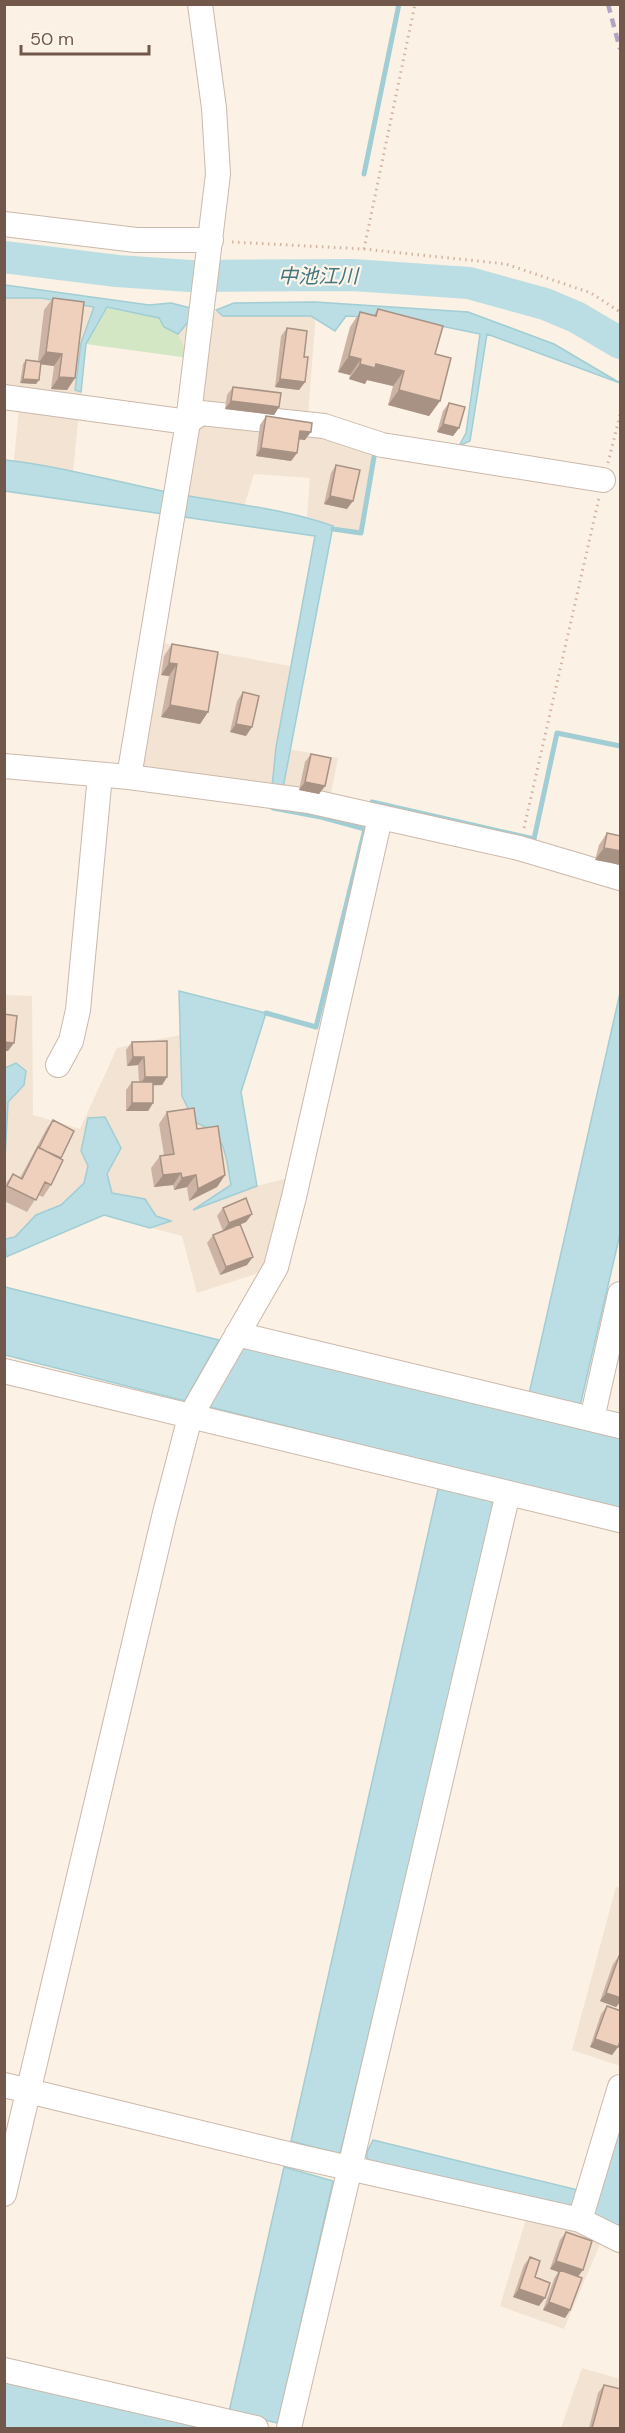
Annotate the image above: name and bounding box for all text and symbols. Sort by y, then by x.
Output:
scale bar [21,18,148,56]
text: 50 m [30,27,74,51]
water label: 中池江川 [278,263,360,289]

